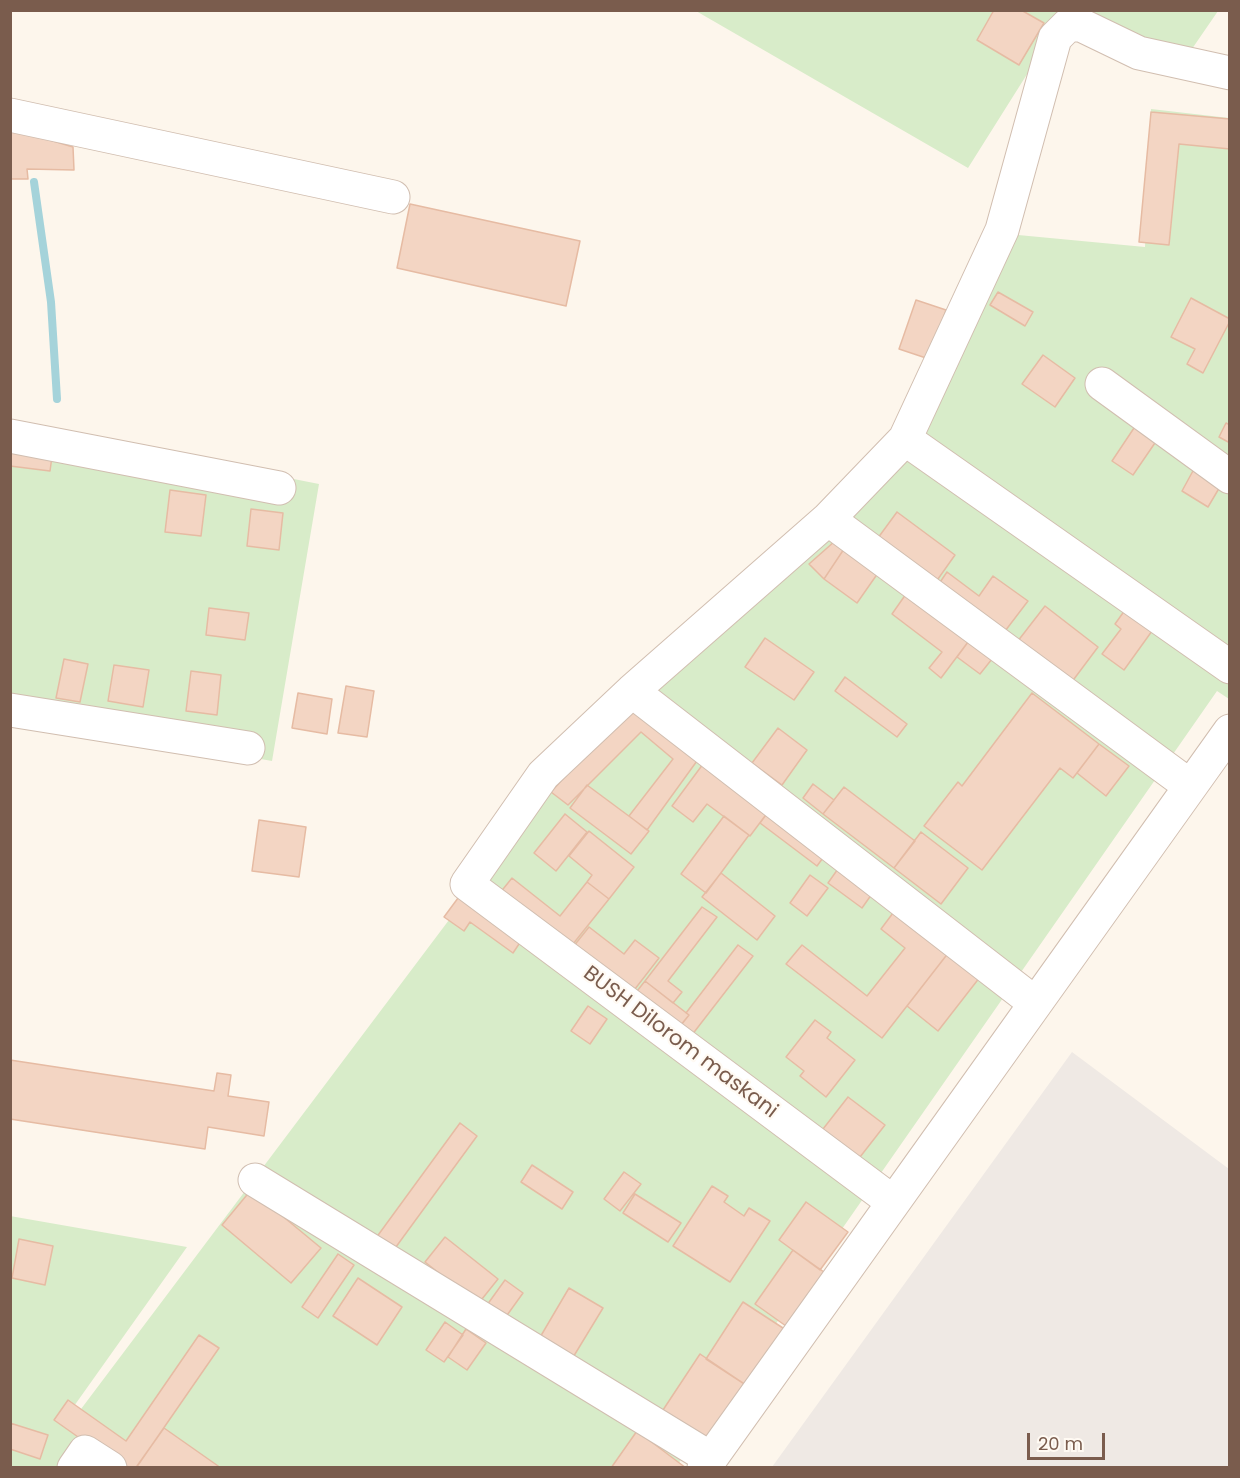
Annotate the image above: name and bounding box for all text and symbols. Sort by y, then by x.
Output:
street label: BUSH Dilorom maskani [578,962,782,1124]
scale bar [1030,1421,1108,1459]
text: 20 m [1038,1431,1083,1456]

